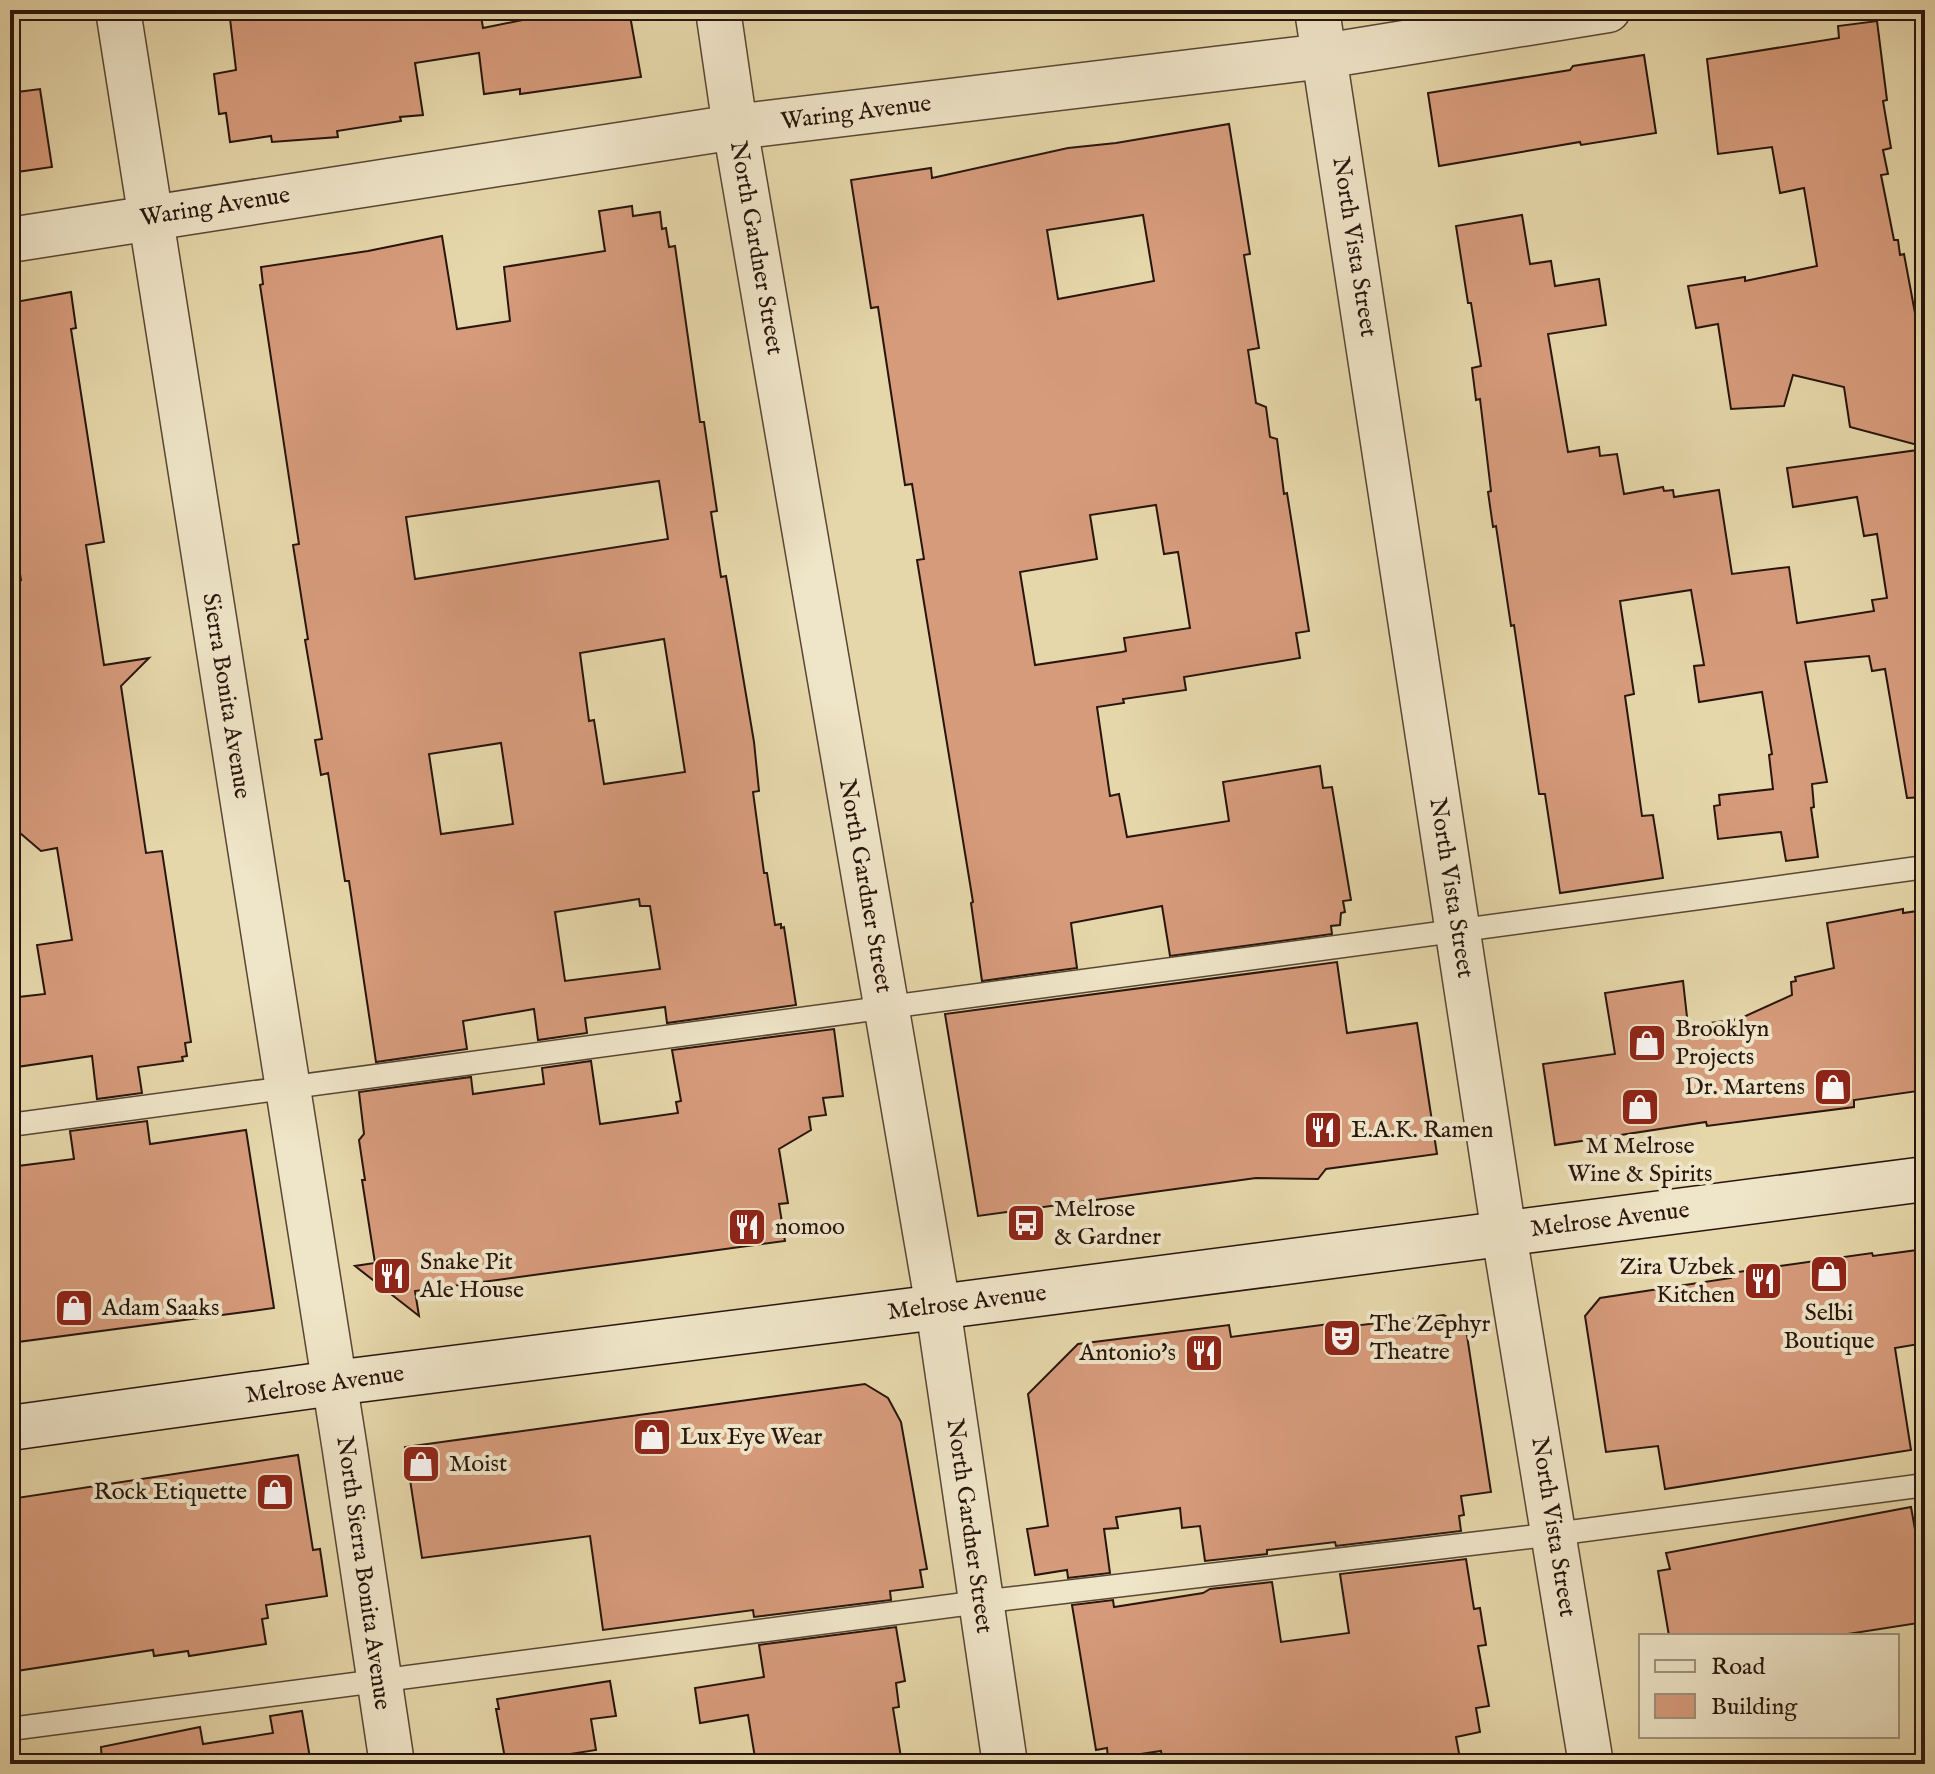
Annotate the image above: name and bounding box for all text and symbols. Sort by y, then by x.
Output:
street label: Waring Avenue [779,88,933,138]
street label: North Gardner Street [722,139,790,357]
street label: North Vista Street [1324,155,1384,339]
street label: Waring Avenue [138,180,292,234]
street label: Sierra Bonita Avenue [194,591,258,801]
street label: North Gardner Street [831,777,899,995]
street label: North Vista Street [1421,796,1481,980]
place label: Brooklyn Projects [1675,1014,1769,1073]
shop icon: Brooklyn Projects [1626,1022,1668,1064]
shop icon: Dr. Martens [1812,1066,1854,1108]
place label: Dr. Martens [1685,1072,1805,1103]
shop icon: M Melrose Wine & Spirits [1619,1086,1661,1128]
restaurant icon: E.A.K. Ramen [1302,1109,1344,1151]
place label: E.A.K. Ramen [1351,1115,1494,1146]
place label: M Melrose Wine & Spirits [1567,1131,1713,1190]
place label: Melrose & Gardner [1054,1194,1161,1253]
street label: Melrose Avenue [1529,1195,1691,1245]
bus stop icon: Melrose & Gardner [1005,1202,1047,1244]
restaurant icon: nomoo [726,1206,768,1248]
place label: nomoo [775,1212,845,1243]
place label: Snake Pit Ale House [419,1247,524,1306]
place label: Zira Uzbek Kitchen [1620,1252,1735,1311]
shop icon: Selbi Boutique [1808,1253,1850,1295]
restaurant icon: Snake Pit Ale House [371,1255,413,1297]
restaurant icon: Zira Uzbek Kitchen [1742,1260,1784,1302]
street label: Melrose Avenue [886,1278,1048,1328]
shop icon: Adam Saaks [53,1287,95,1329]
place label: Adam Saaks [101,1293,220,1324]
place label: Selbi Boutique [1783,1298,1875,1357]
place label: The Zephyr Theatre [1370,1309,1491,1368]
theatre icon: The Zephyr Theatre [1321,1317,1363,1359]
restaurant icon: Antonio's [1183,1332,1225,1374]
place label: Antonio's [1078,1338,1176,1369]
street label: Melrose Avenue [244,1359,406,1411]
shop icon: Lux Eye Wear [631,1416,673,1458]
street label: North Gardner Street [939,1417,999,1635]
place label: Lux Eye Wear [680,1422,823,1453]
street label: North Sierra Bonita Avenue [328,1434,398,1712]
street label: North Vista Street [1523,1435,1583,1619]
shop icon: Moist [400,1443,442,1485]
place label: Moist [449,1449,507,1480]
shop icon: Rock Etiquette [254,1471,296,1513]
place label: Rock Etiquette [94,1477,247,1508]
legend [1639,1634,1899,1738]
text: Road [1711,1652,1765,1683]
text: Building [1711,1692,1798,1723]

